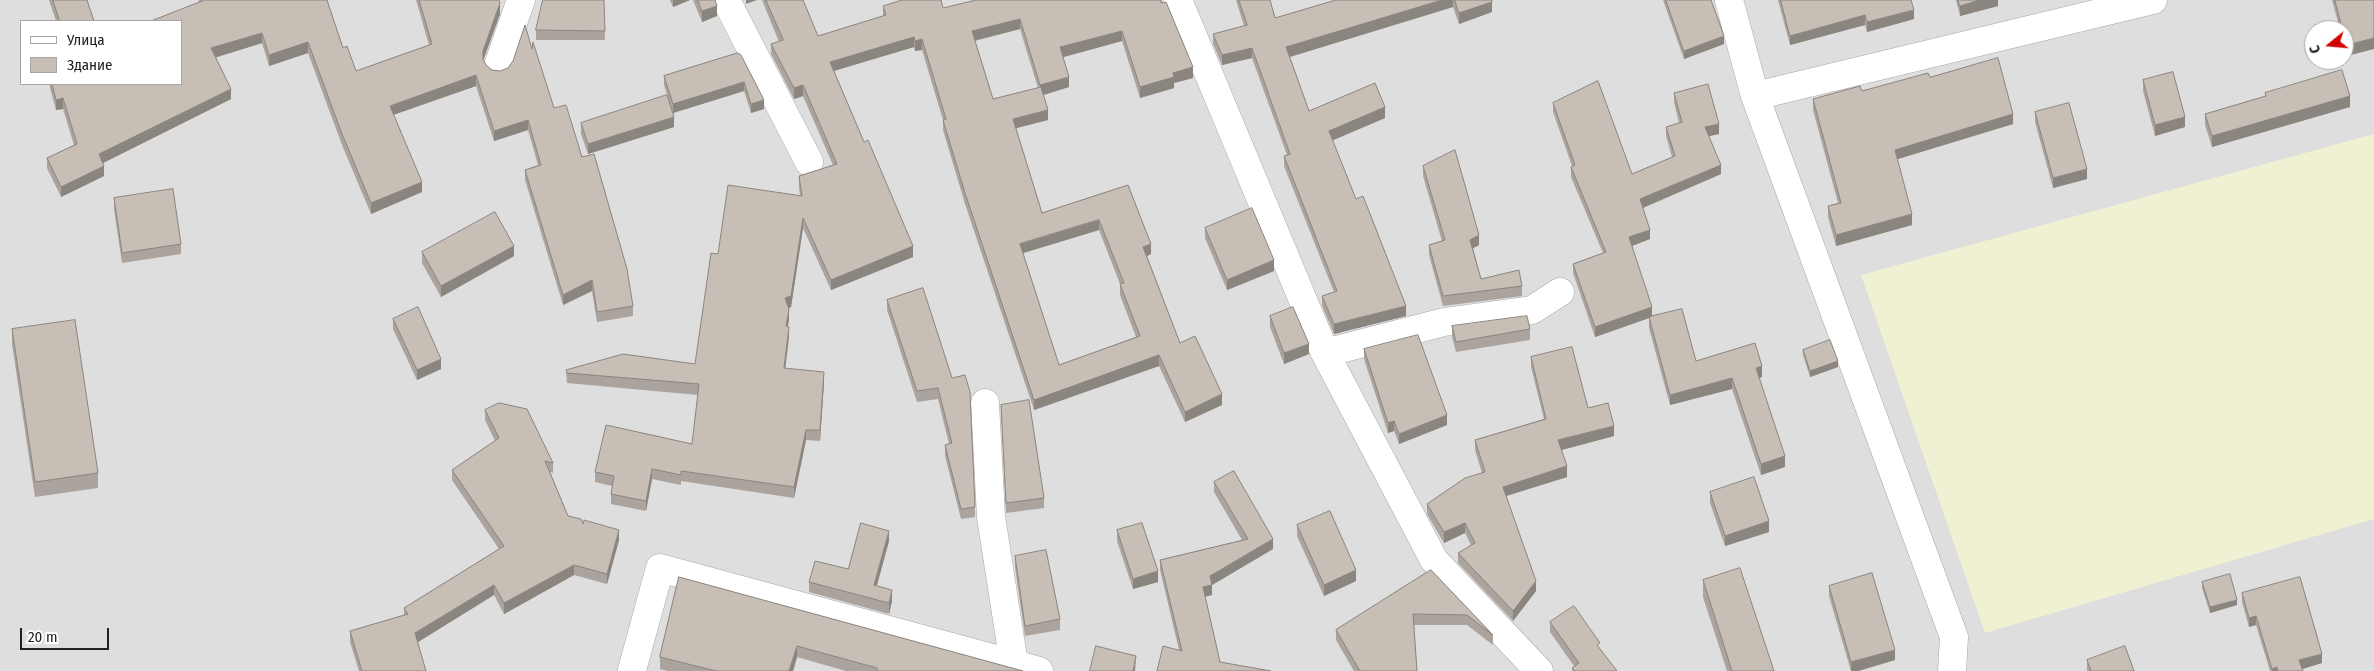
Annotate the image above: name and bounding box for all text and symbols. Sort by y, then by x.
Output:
legend [20,20,182,85]
north arrow [2304,20,2354,70]
text: Улица [67,31,105,49]
text: С [2306,43,2324,55]
text: Здание [67,56,113,74]
scale bar [22,618,111,650]
text: 20 m [28,628,58,646]

